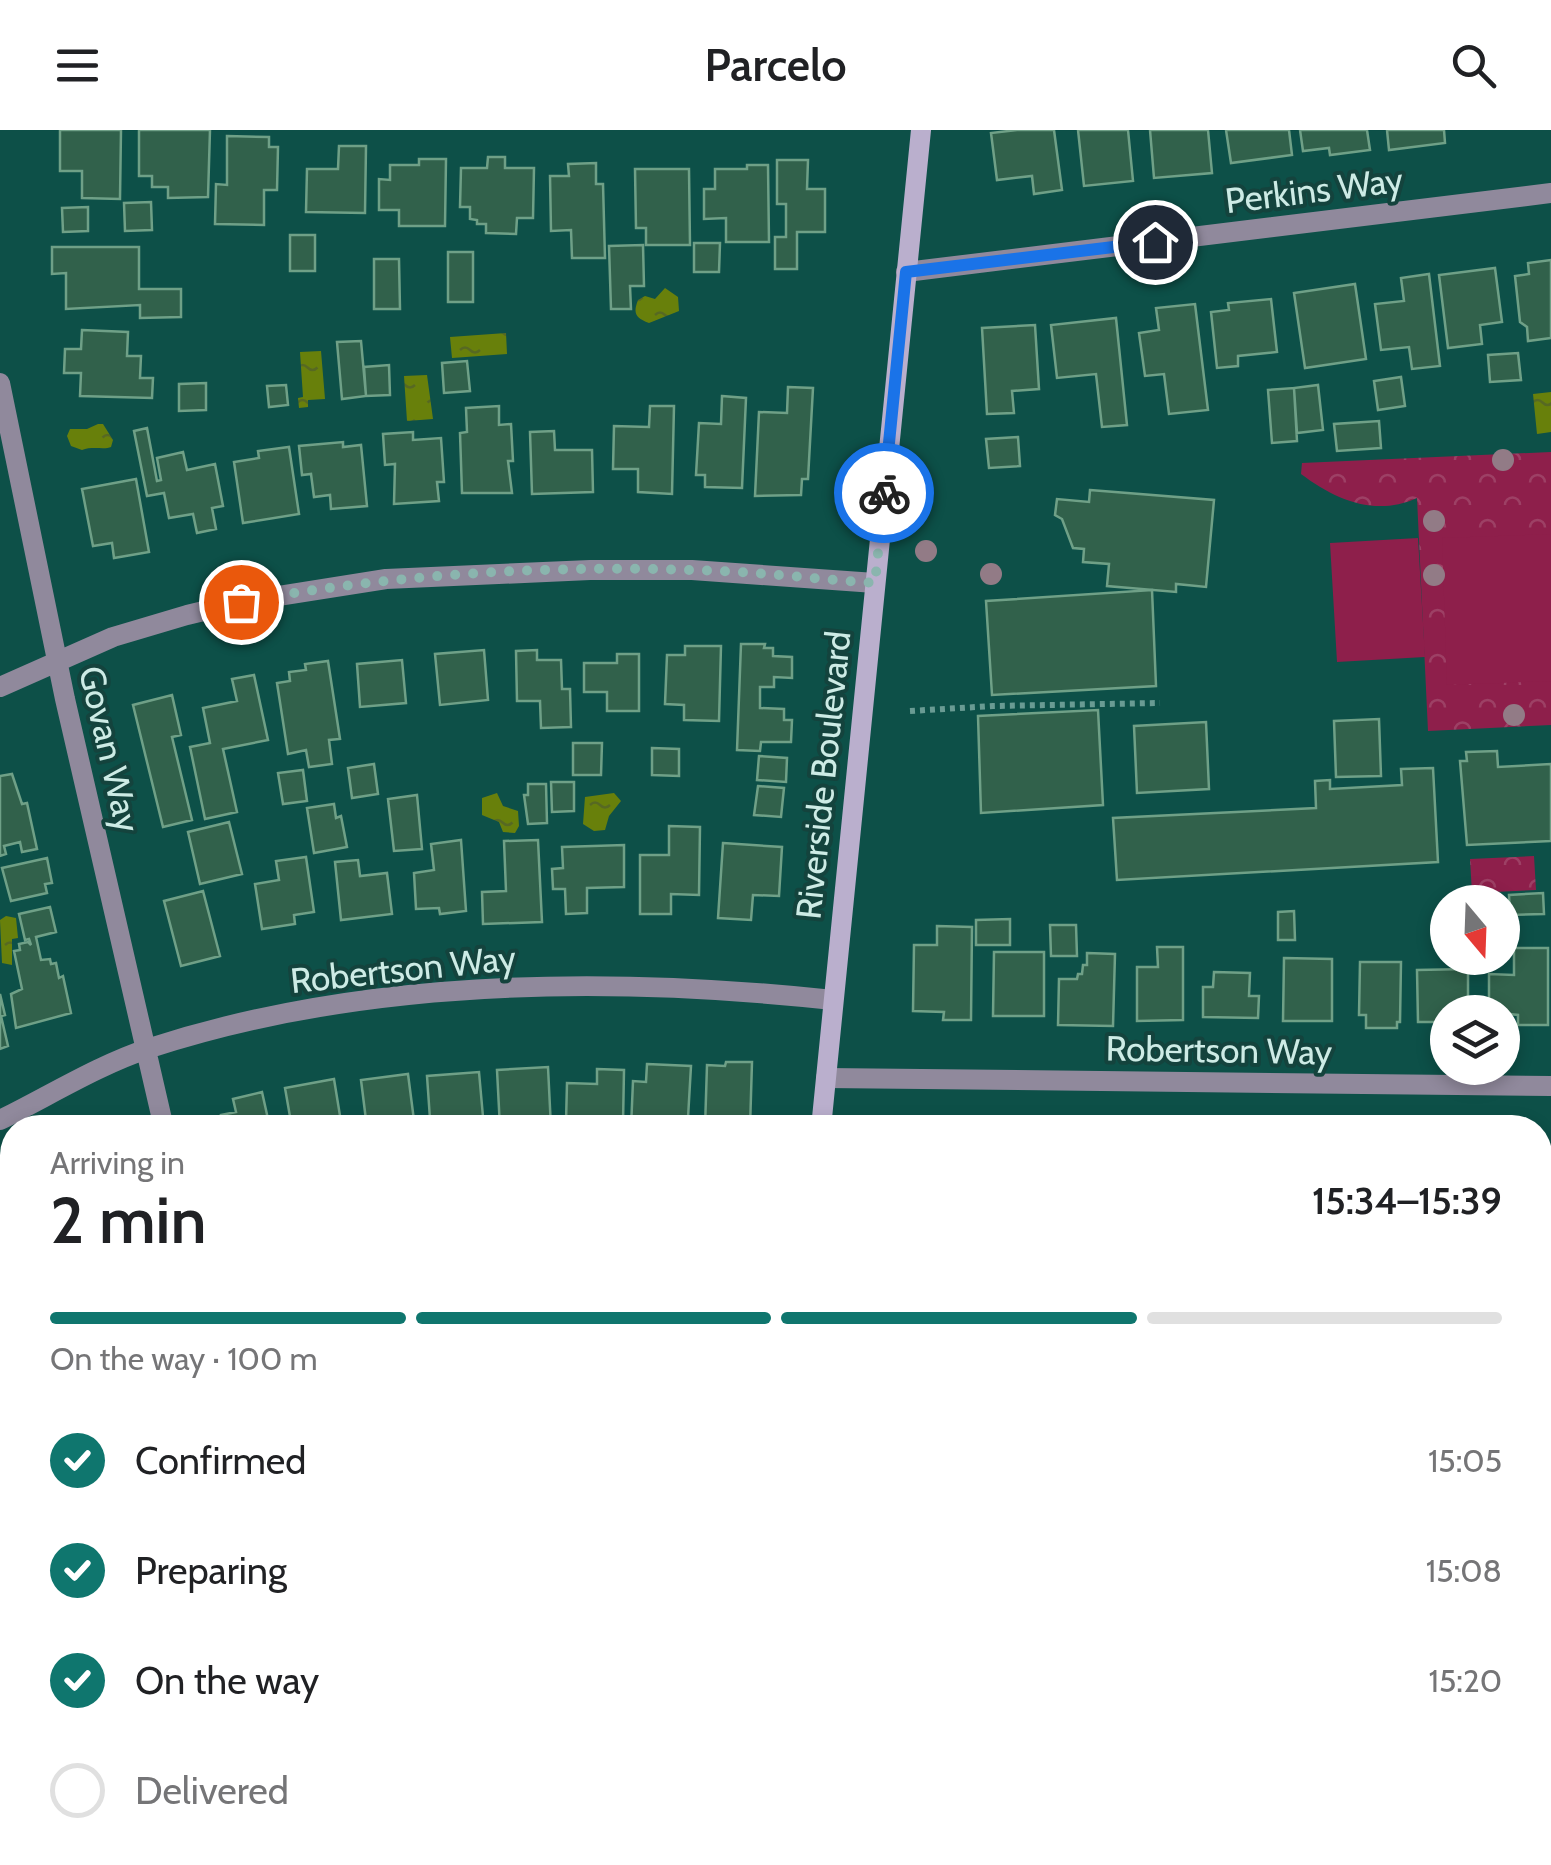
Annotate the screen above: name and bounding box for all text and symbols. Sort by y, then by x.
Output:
icon: menu [50,38,105,93]
text: Parcelo [705,38,846,92]
icon: search [1446,38,1501,93]
street label: Perkins Way [1223,158,1406,222]
pin [1113,200,1198,285]
icon: home [1128,215,1183,270]
courier [834,443,934,543]
icon: bike [857,466,912,521]
pin [199,560,284,645]
icon: bag [214,575,269,630]
street label: Riverside Boulevard [786,629,860,921]
street label: Govan Way [70,662,150,836]
north arrow [1430,885,1520,975]
map controls [1430,885,1520,1085]
street label: Robertson Way [288,936,518,1002]
button: layers [1430,995,1520,1085]
street label: Robertson Way [1105,1027,1333,1073]
text: Arriving in [50,1143,185,1182]
text: 15:34–15:39 [1312,1177,1502,1224]
text: 2 min [50,1180,207,1259]
text: On the way · 100 m [50,1339,318,1378]
icon: check [50,1433,105,1488]
text: Confirmed [135,1437,306,1484]
text: 15:05 [1428,1441,1502,1480]
icon: check [50,1543,105,1598]
text: Preparing [135,1547,287,1594]
text: 15:08 [1426,1551,1502,1590]
icon: check [50,1653,105,1708]
text: On the way [135,1657,319,1704]
text: 15:20 [1428,1661,1502,1700]
text: Delivered [135,1767,289,1814]

